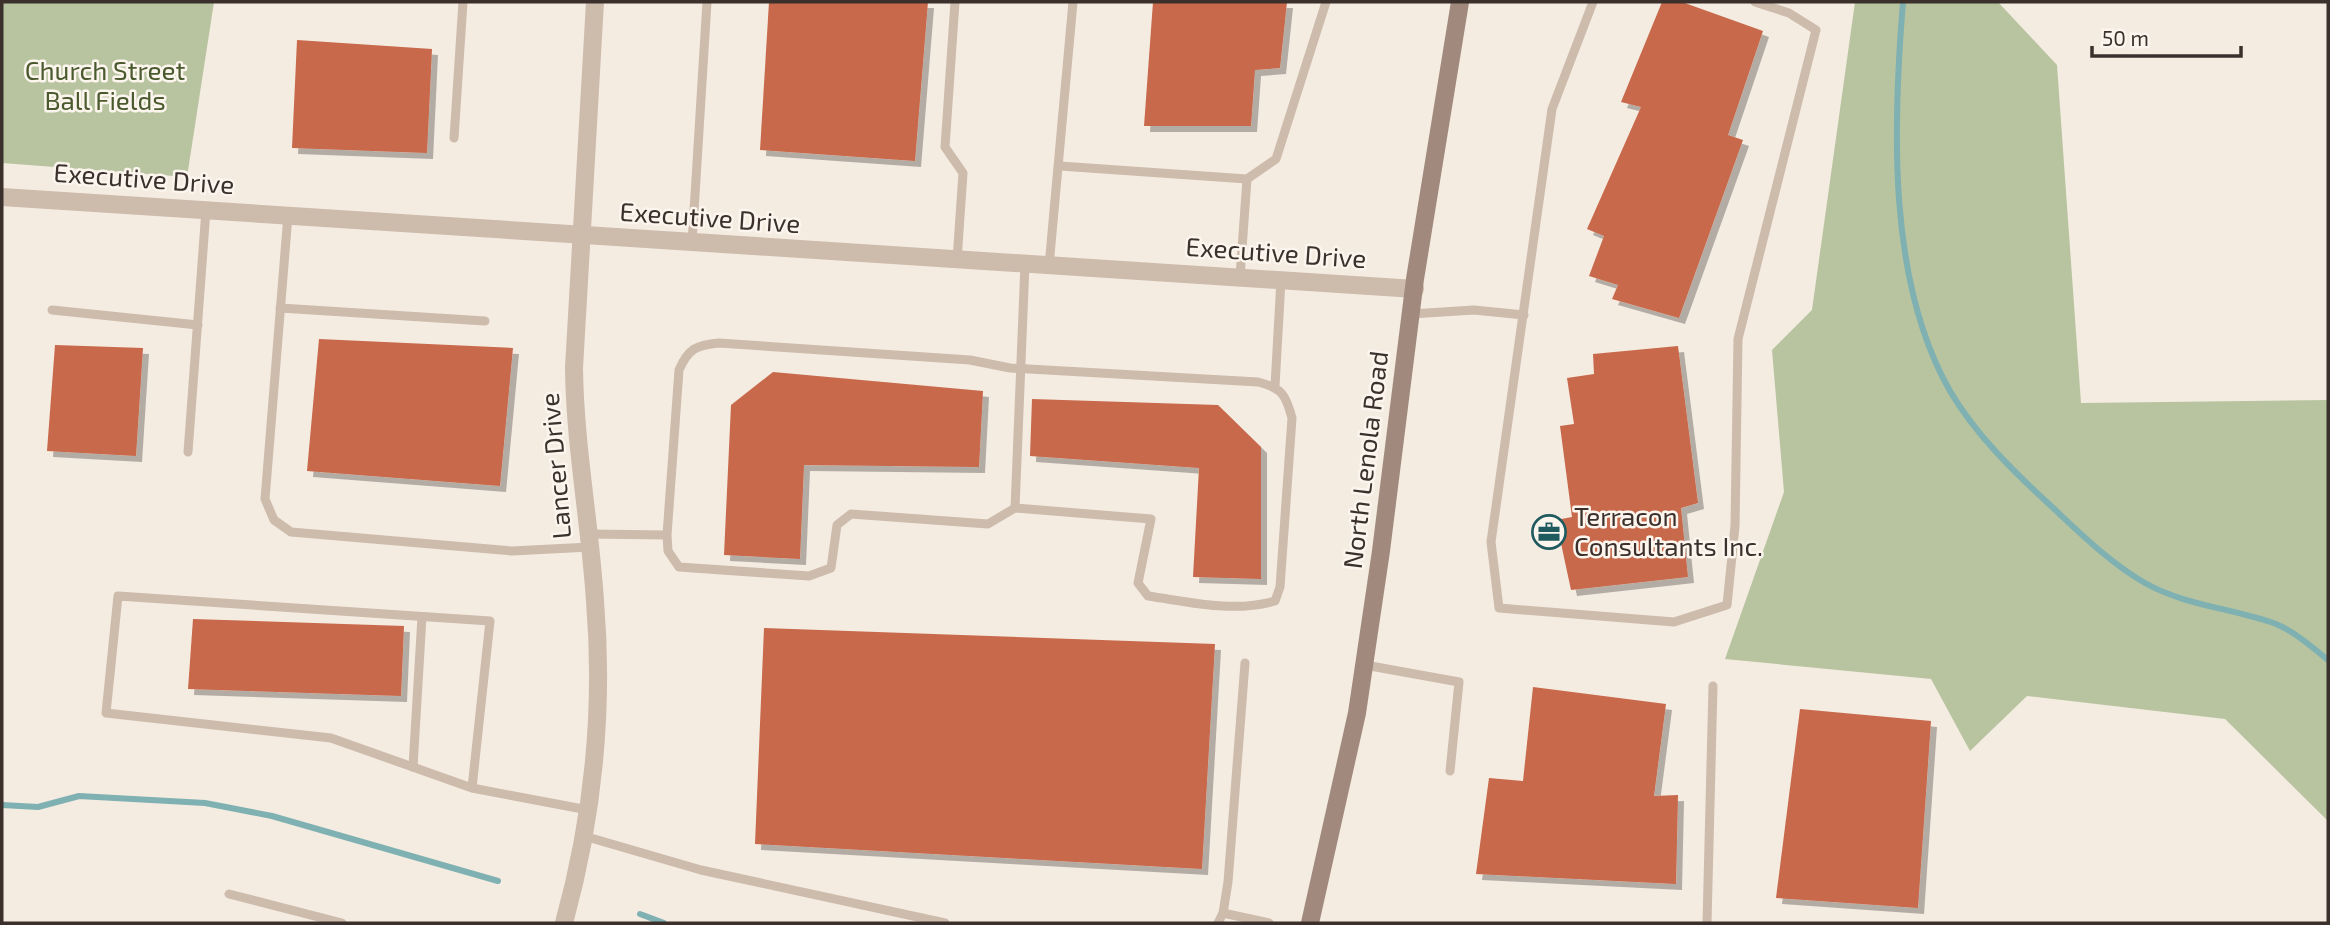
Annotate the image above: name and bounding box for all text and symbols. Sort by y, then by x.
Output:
scale bar [2092,14,2241,58]
text: 50 m [2102,25,2149,50]
park label: Church Street Ball Fields [25,54,185,115]
street label: Executive Drive [53,156,235,199]
street label: Executive Drive [619,195,801,238]
street label: Executive Drive [1185,230,1367,273]
street label: North Lenola Road [1336,349,1393,570]
street label: Lancer Drive [533,392,576,541]
place label: Terracon Consultants Inc. [1574,500,1763,561]
office icon: Terracon Consultants Inc. [1530,513,1568,551]

